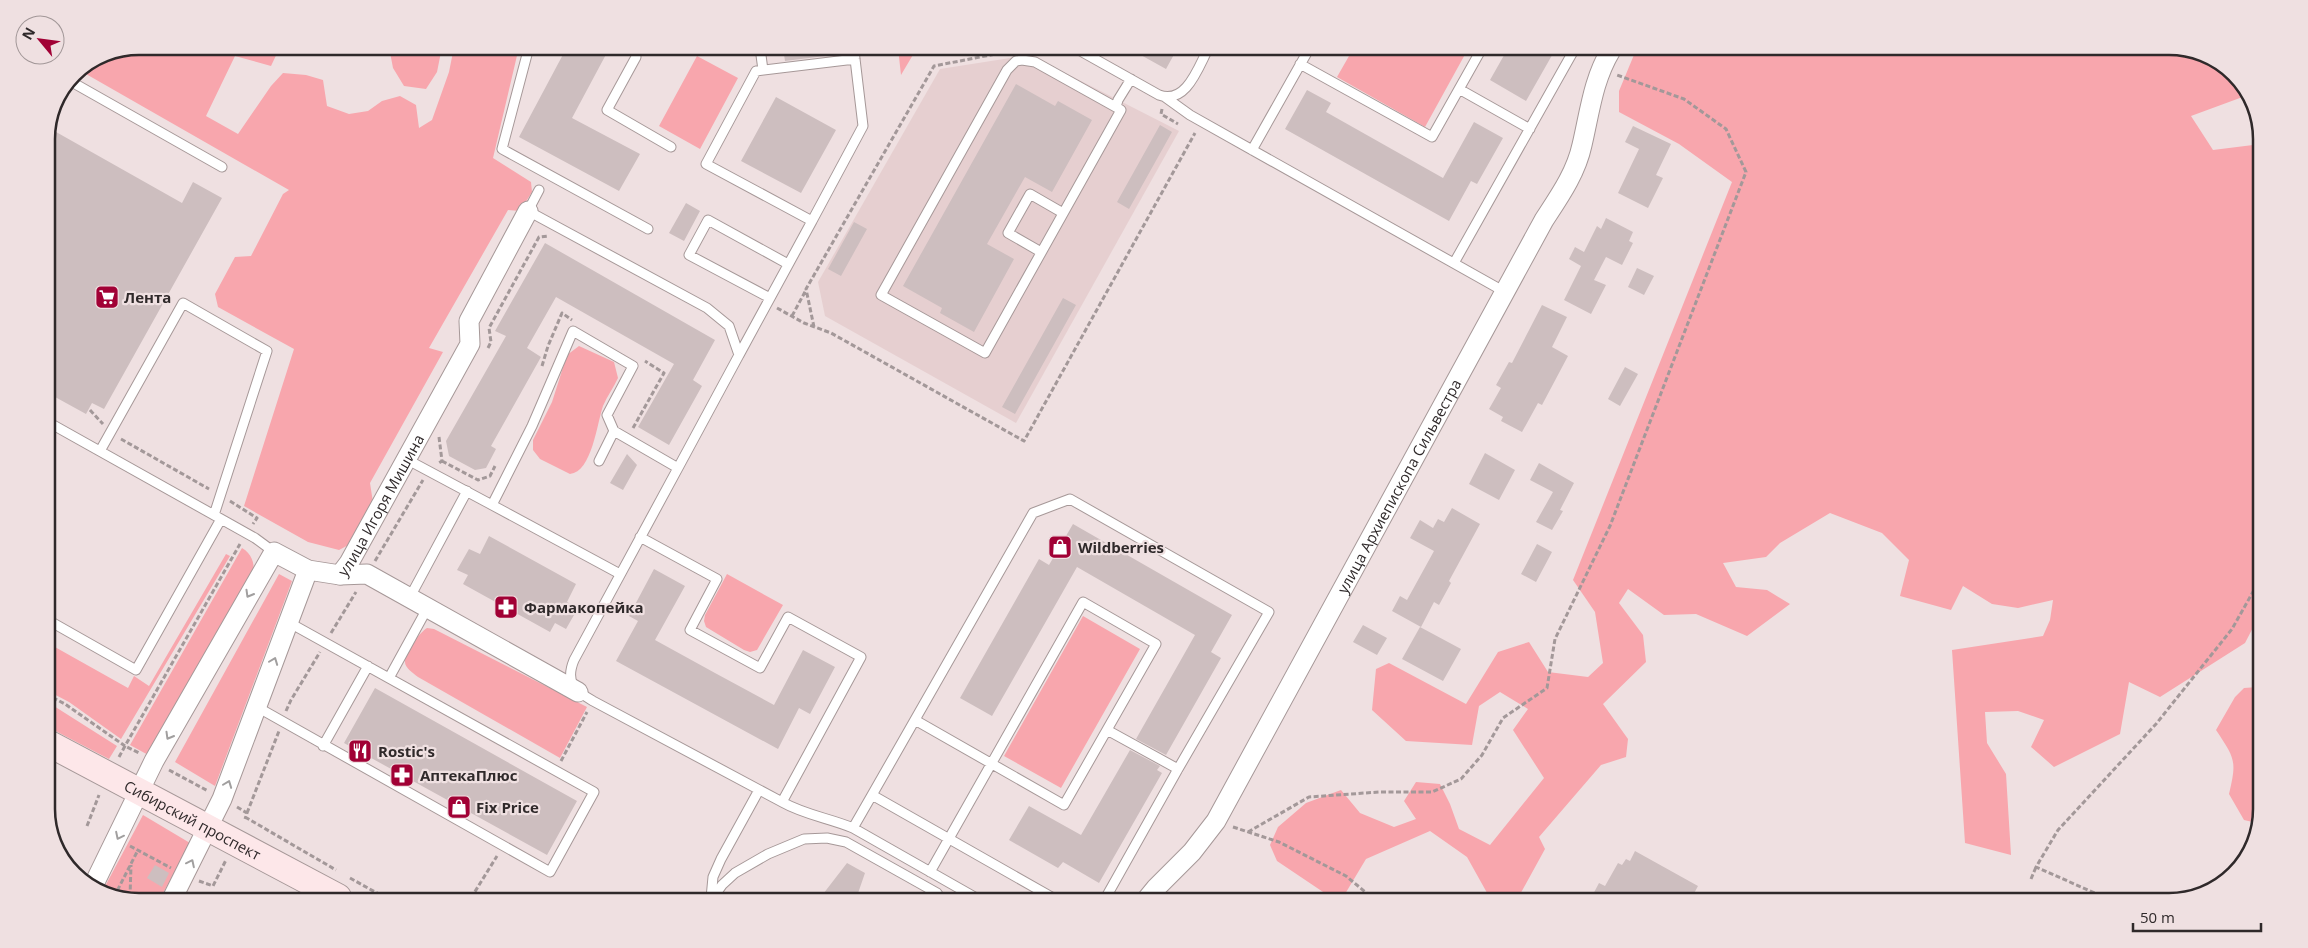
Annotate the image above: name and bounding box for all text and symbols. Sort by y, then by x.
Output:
north arrow [15,15,65,65]
text: N [17,24,39,43]
supermarket icon: Лента [94,284,120,310]
place label: Лента [124,287,171,307]
street label: улица Архиепископа Сильвестра [1332,375,1465,597]
street label: улица Игоря Мишина [333,431,428,580]
shop icon: Wildberries [1047,534,1073,560]
place label: Wildberries [1078,537,1164,557]
one-way arrow [246,589,256,598]
pharmacy icon: Фармакопейка [493,594,519,620]
place label: Фармакопейка [524,597,644,617]
one-way arrow [268,657,278,666]
one-way arrow [165,730,175,739]
restaurant icon: Rostic's [347,738,373,764]
place label: Rostic's [378,741,435,761]
pharmacy icon: АптекаПлюс [389,762,415,788]
place label: АптекаПлюс [420,765,518,785]
street label: Сибирский проспект [121,775,264,864]
one-way arrow [221,780,232,789]
shop icon: Fix Price [446,794,472,820]
place label: Fix Price [476,797,539,817]
one-way arrow [115,831,125,840]
one-way arrow [185,859,195,868]
scale bar [2133,900,2260,932]
text: 50 m [2140,907,2175,927]

